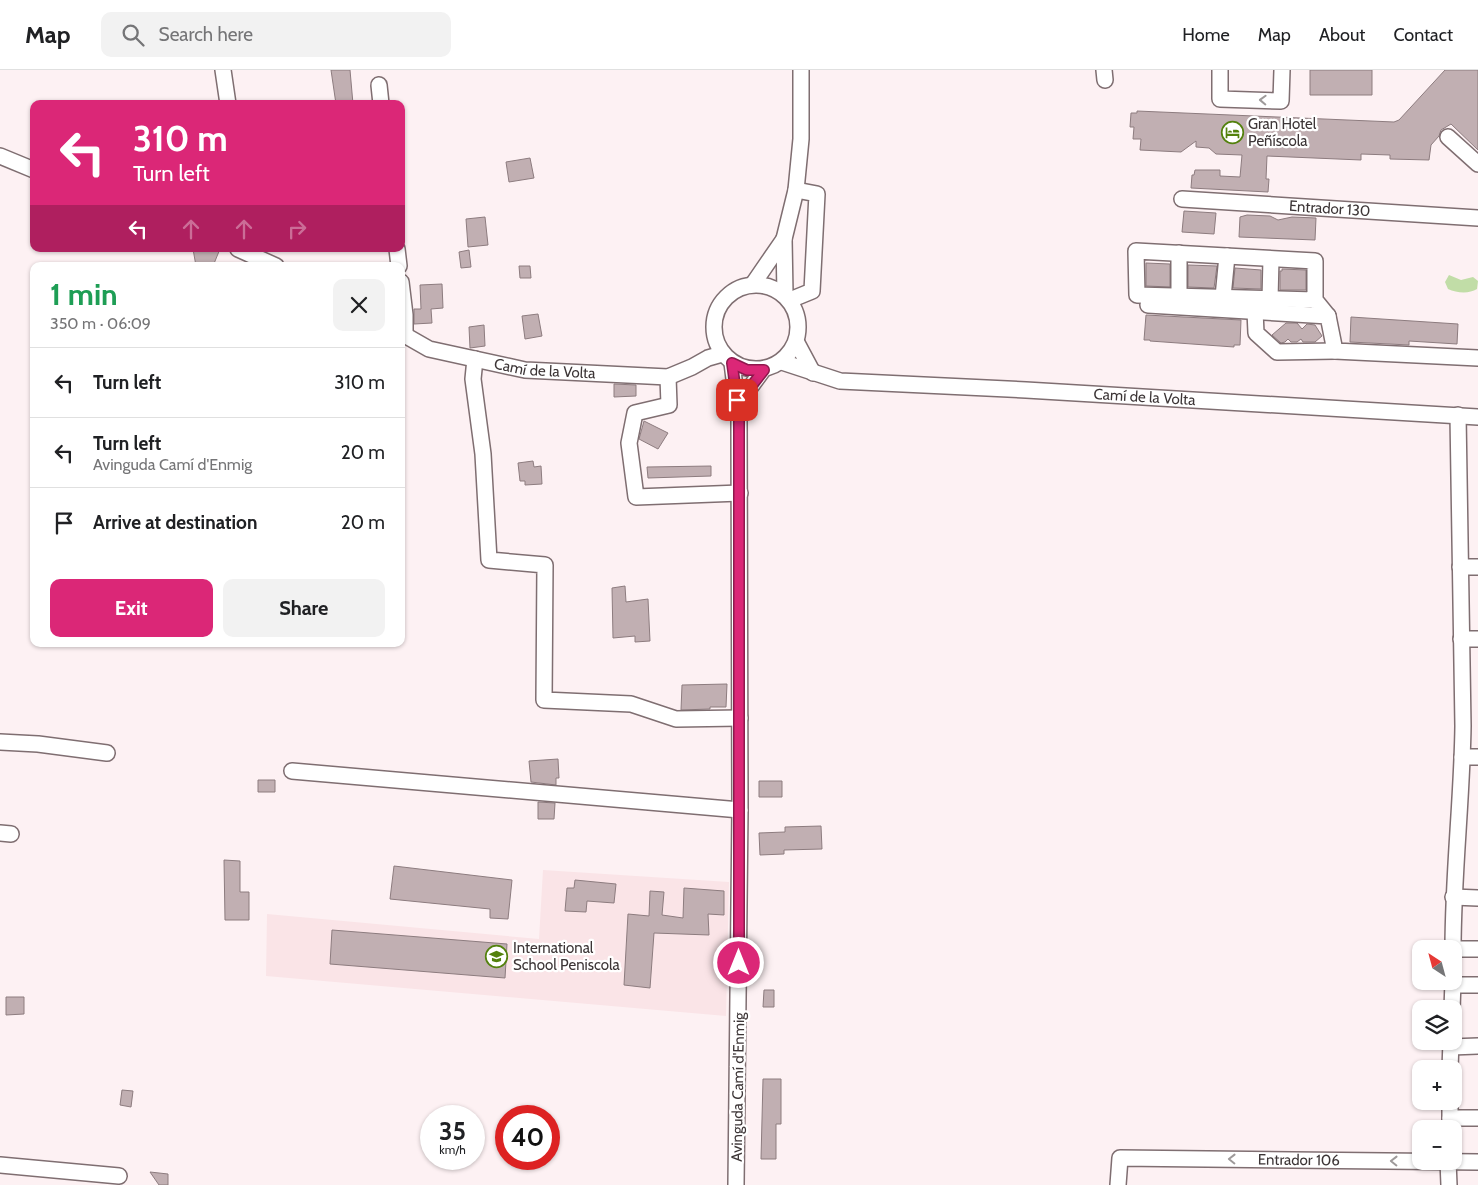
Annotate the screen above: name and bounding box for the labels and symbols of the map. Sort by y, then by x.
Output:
one-way arrow [1259,95,1267,105]
place label: Gran Hotel Peñíscola [1248,115,1317,150]
hotel icon: Gran Hotel Peñíscola [1220,121,1244,145]
street label: Entrador 130 [1288,197,1371,220]
street label: Camí de la Volta [492,354,597,382]
pin [716,379,758,421]
street label: Camí de la Volta [1093,385,1197,409]
position arrow [712,936,764,988]
place label: International School Peniscola [513,939,620,974]
north arrow [1412,940,1462,990]
school or university icon: International School Peniscola [485,945,509,969]
street label: Avinguda Camí d'Enmig [728,1012,748,1162]
speed limit sign: 40 [495,1105,560,1170]
street label: Entrador 106 [1258,1151,1340,1169]
one-way arrow [1228,1154,1236,1165]
one-way arrow [1390,1156,1398,1167]

